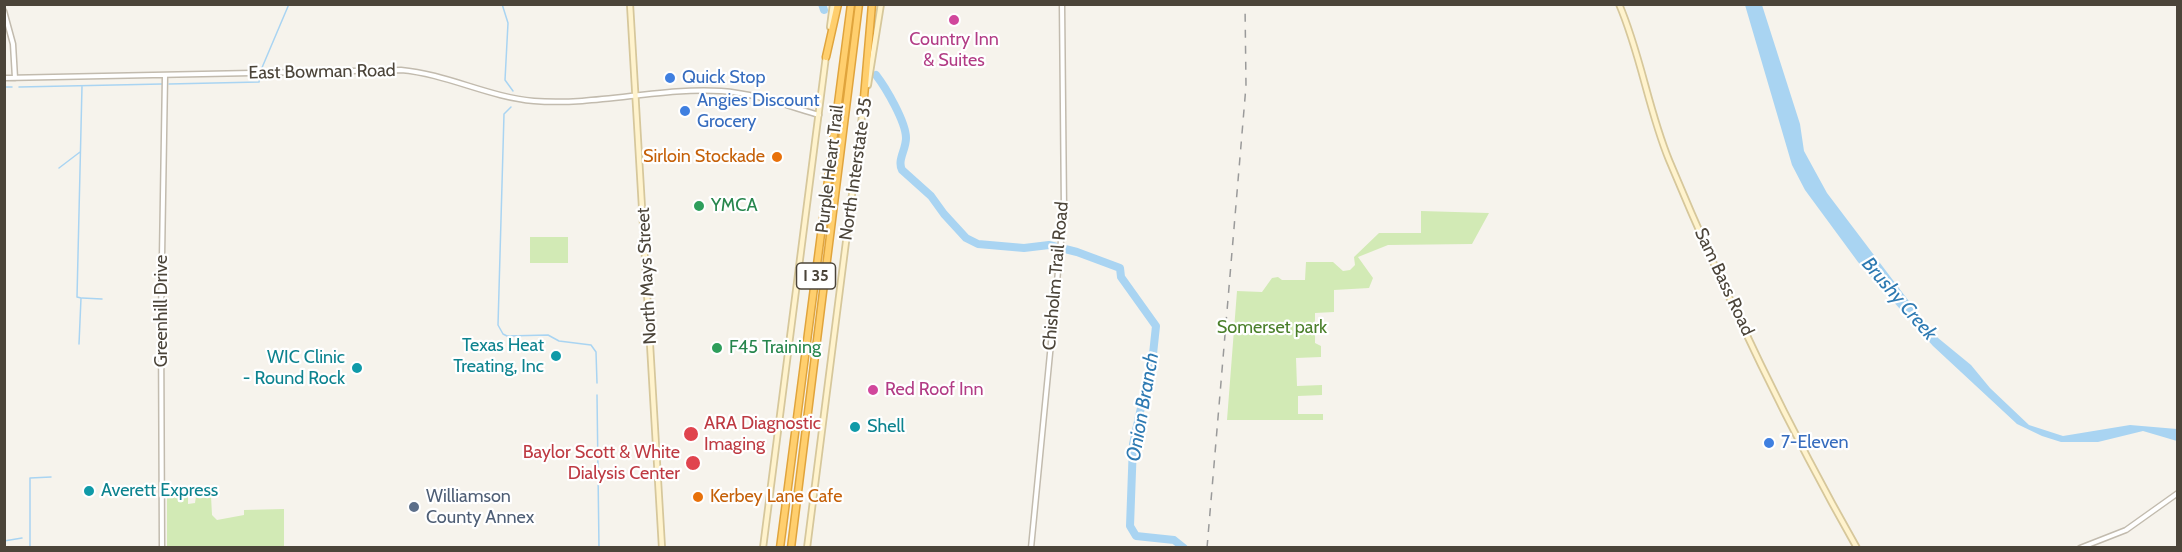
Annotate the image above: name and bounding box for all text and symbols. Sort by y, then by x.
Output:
marker: Country Inn & Suites [947,13,961,27]
place label: Country Inn & Suites [909,29,999,72]
street label: East Bowman Road [248,60,396,84]
place label: Quick Stop [682,67,765,89]
marker: Quick Stop [663,71,677,85]
place label: Angies Discount Grocery [697,90,820,132]
street label: North Interstate 35 [835,96,877,242]
marker: Angies Discount Grocery [678,104,692,118]
street label: Purple Heart Trail [811,104,849,234]
place label: Sirloin Stockade [643,146,765,168]
marker: Sirloin Stockade [770,150,784,164]
place label: YMCA [711,195,757,217]
marker: YMCA [692,199,706,213]
street label: Chisholm Trail Road [1039,201,1073,351]
street label: North Mays Street [633,207,661,345]
street label: Sam Bass Road [1690,225,1758,339]
water label: Brushy Creek [1856,253,1942,345]
street label: Greenhill Drive [151,255,173,367]
road number: I 35 [796,263,836,289]
park label: Somerset park [1217,317,1327,339]
place label: Texas Heat Treating, Inc [453,335,544,378]
place label: F45 Training [729,337,821,359]
marker: F45 Training [710,341,724,355]
place label: WIC Clinic - Round Rock [243,347,345,389]
marker: Texas Heat Treating, Inc [549,349,563,363]
water label: Onion Branch [1122,351,1164,463]
marker: WIC Clinic - Round Rock [350,361,364,375]
place label: Red Roof Inn [885,379,984,401]
marker: Red Roof Inn [866,383,880,397]
place label: ARA Diagnostic Imaging [704,413,821,456]
place label: Shell [867,416,905,438]
marker: Shell [848,420,862,434]
marker: ARA Diagnostic Imaging [682,425,700,443]
place label: 7-Eleven [1781,432,1849,454]
marker: 7-Eleven [1762,436,1776,450]
place label: Baylor Scott & White Dialysis Center [523,442,680,484]
marker: Baylor Scott & White Dialysis Center [684,454,702,472]
place label: Averett Express [101,480,218,502]
marker: Averett Express [82,484,96,498]
place label: Williamson County Annex [426,486,534,528]
place label: Kerbey Lane Cafe [710,486,842,508]
marker: Kerbey Lane Cafe [691,490,705,504]
marker: Williamson County Annex [407,500,421,514]

